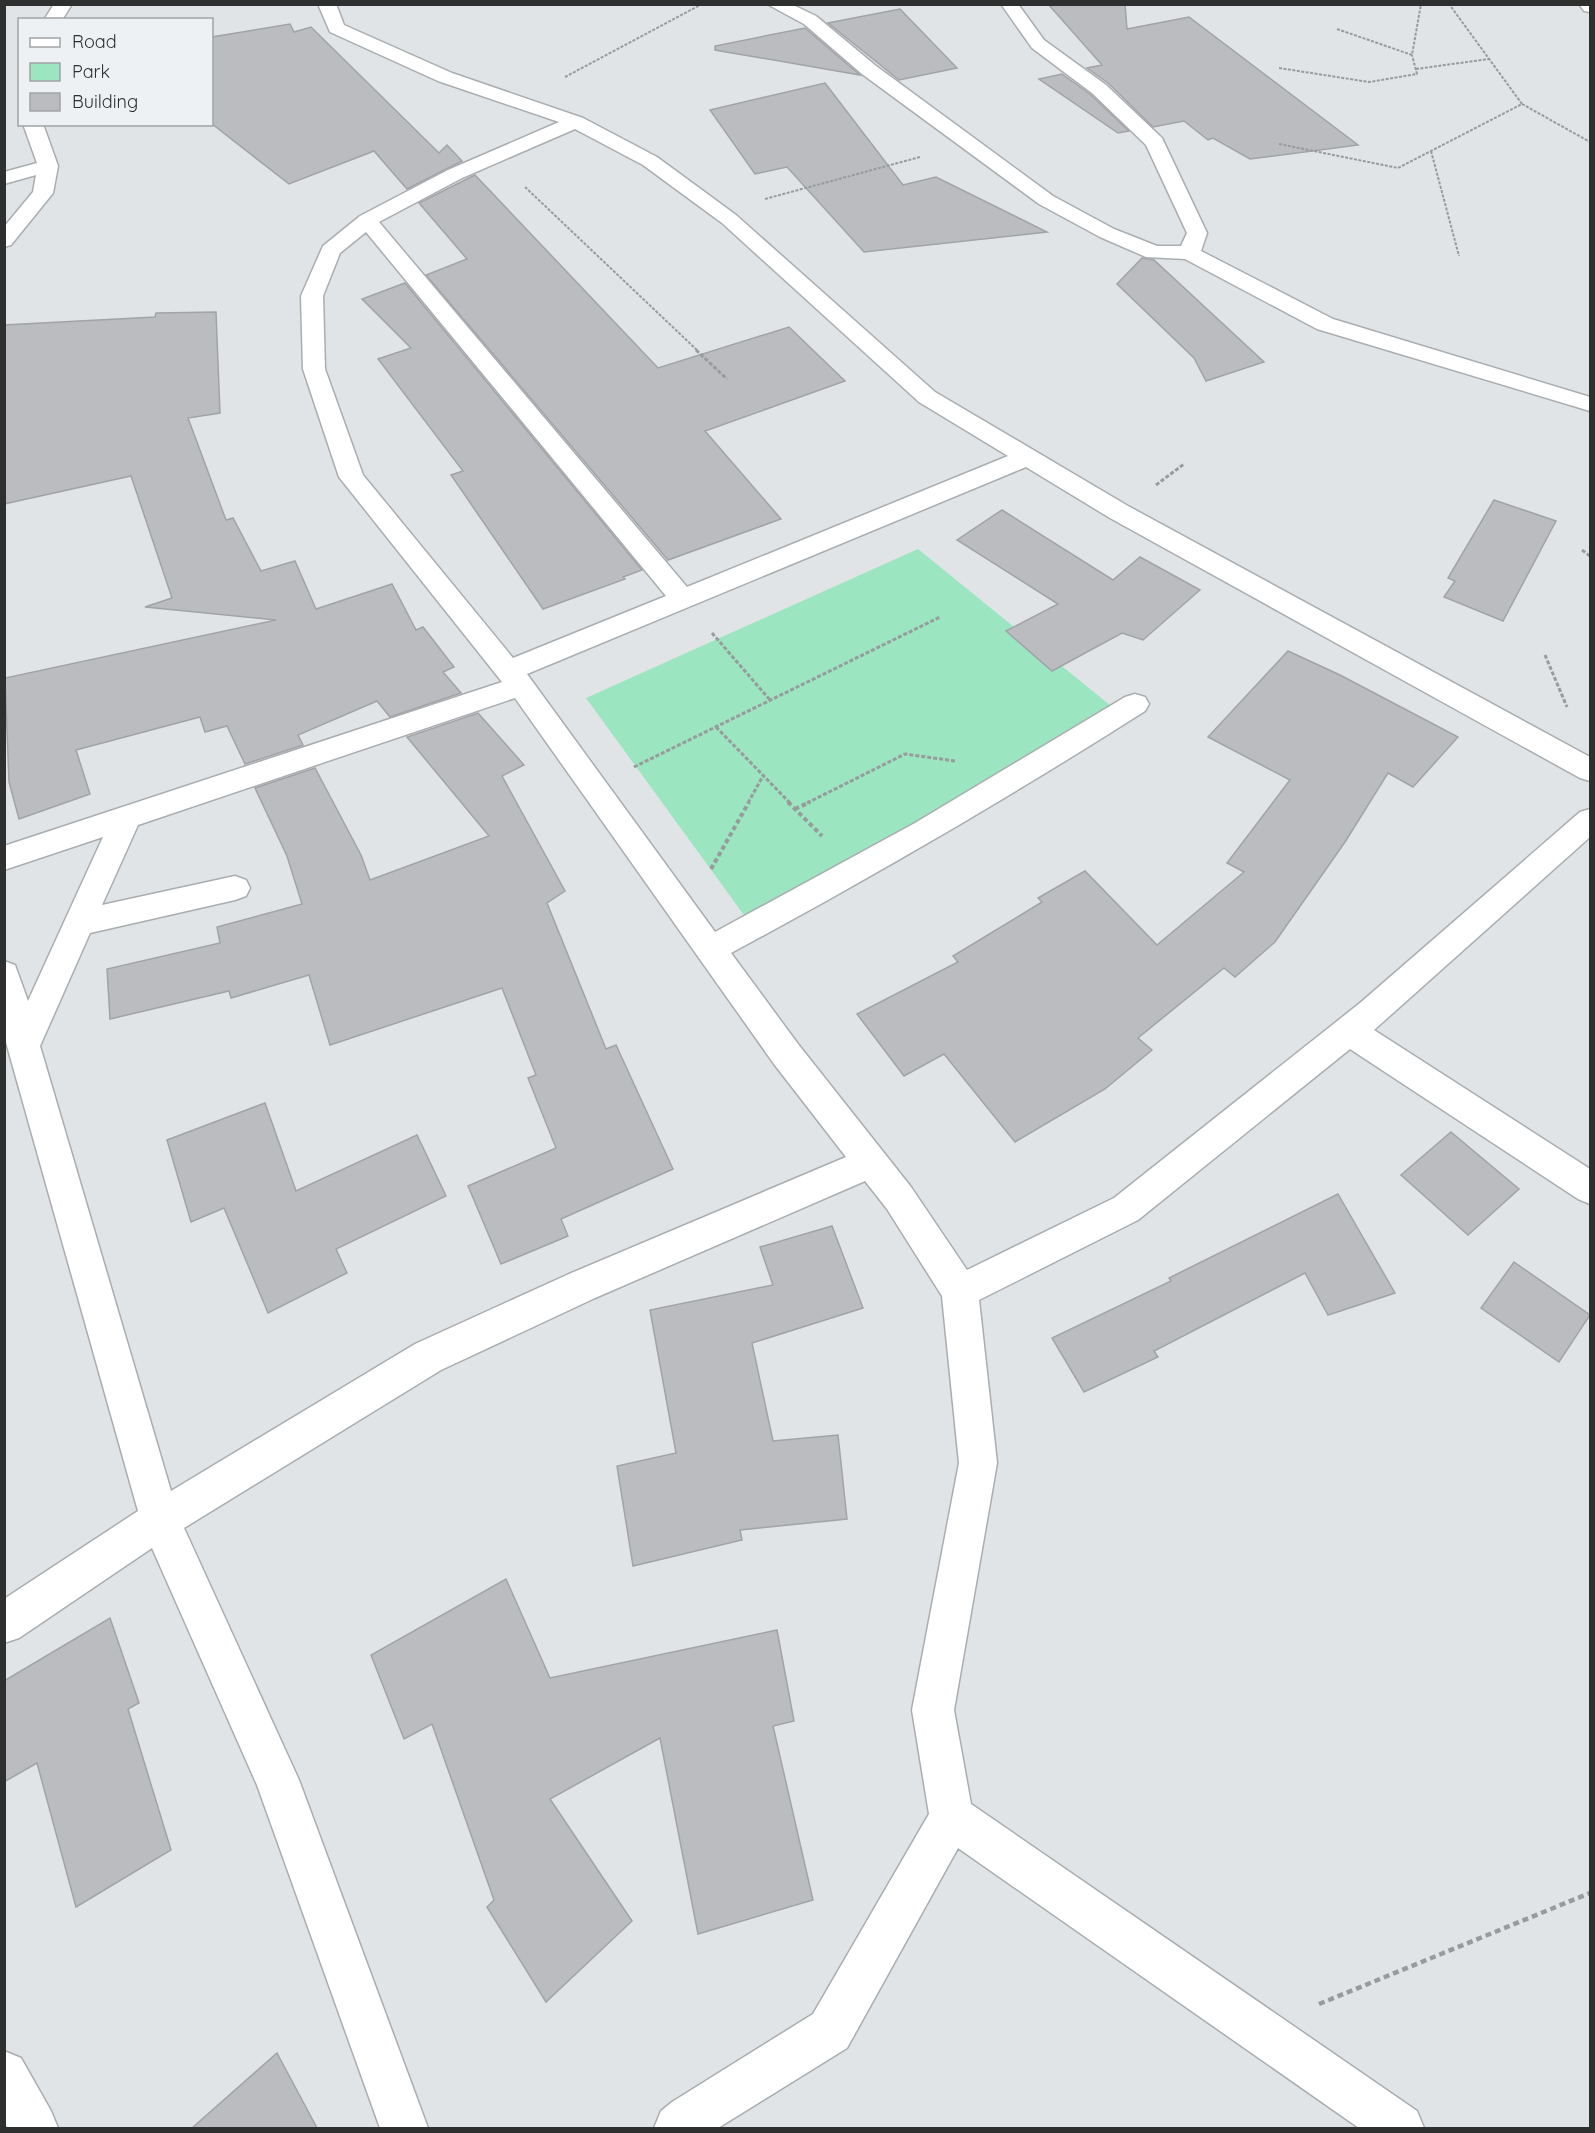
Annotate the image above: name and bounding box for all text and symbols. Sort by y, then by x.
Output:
legend [18,18,213,126]
text: Road [72,30,117,53]
text: Park [72,60,110,83]
text: Building [72,90,138,113]

